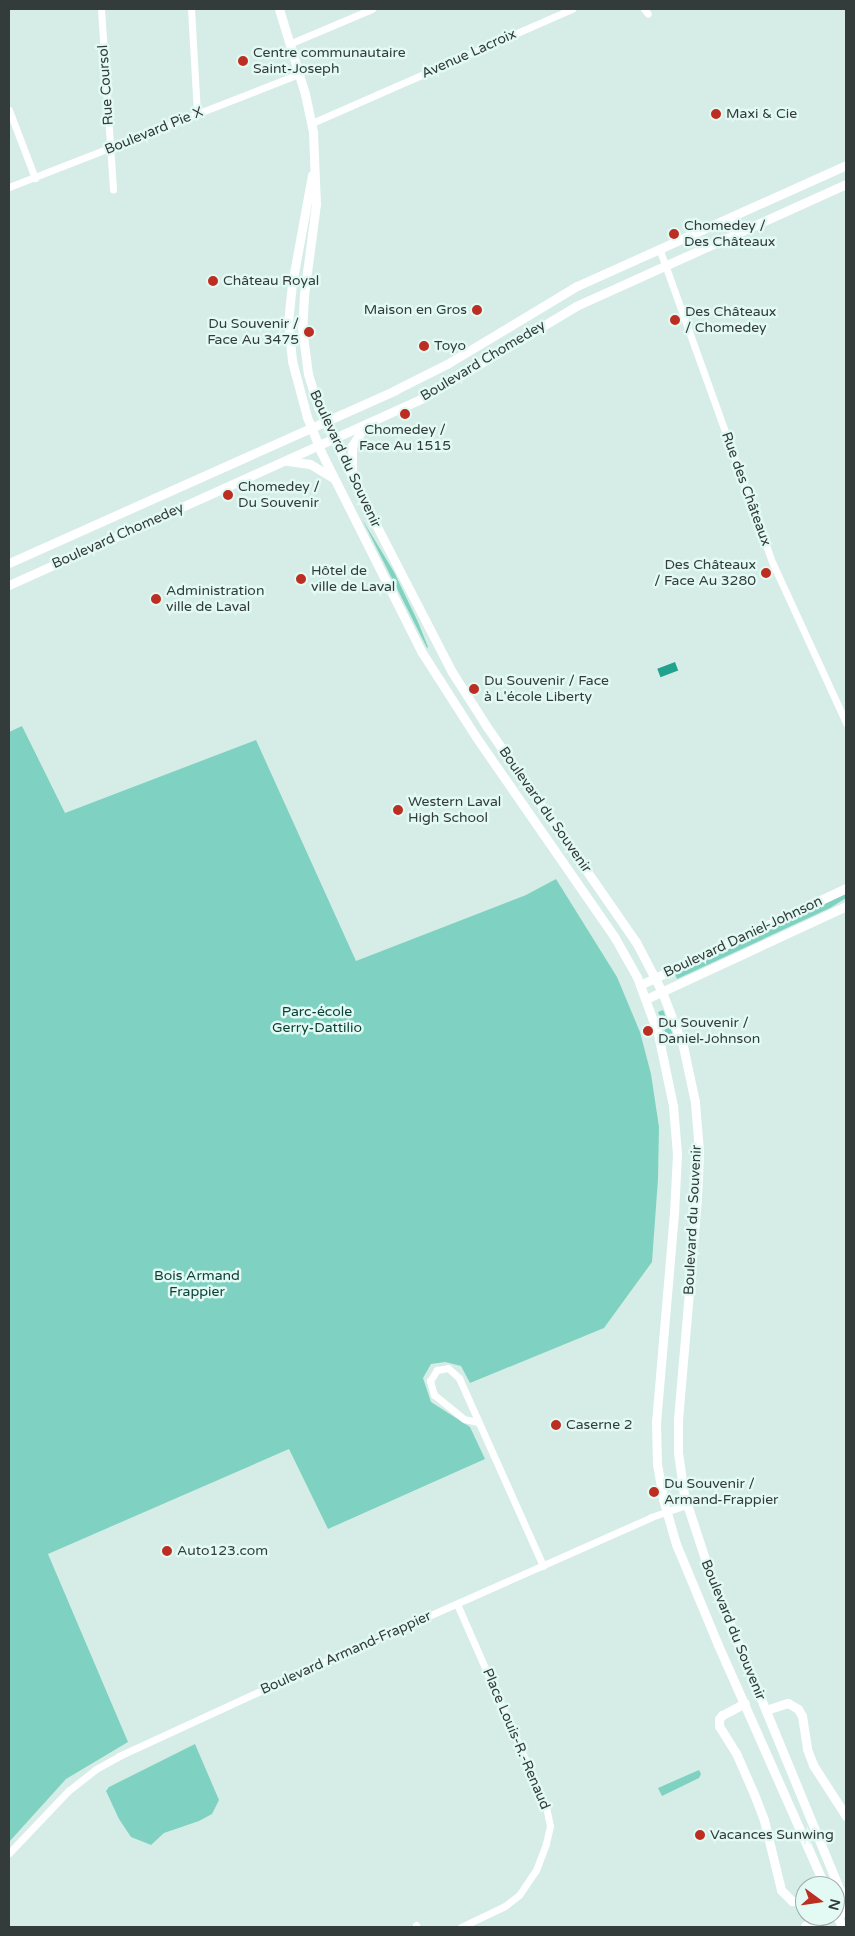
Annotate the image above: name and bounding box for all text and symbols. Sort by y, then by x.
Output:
street label: Avenue Lacroix [419,26,519,82]
street label: Rue Coursol [95,44,117,126]
place label: Centre communautaire Saint-Joseph [253,45,406,78]
marker: Centre communautaire Saint-Joseph [237,55,249,67]
street label: Boulevard Pie X [102,104,206,158]
place label: Maxi & Cie [726,106,797,122]
marker: Maxi & Cie [710,108,722,120]
place label: Chomedey / Des Châteaux [684,218,775,250]
marker: Chomedey / Des Châteaux [668,228,680,240]
place label: Château Royal [223,273,319,289]
marker: Château Royal [207,275,219,287]
place label: Maison en Gros [364,302,467,318]
marker: Maison en Gros [471,304,483,316]
place label: Des Châteaux / Chomedey [685,304,776,336]
marker: Des Châteaux / Chomedey [669,314,681,326]
place label: Du Souvenir / Face Au 3475 [207,316,299,348]
street label: Boulevard Chomedey [418,317,548,405]
marker: Du Souvenir / Face Au 3475 [303,326,315,338]
place label: Toyo [434,338,466,354]
marker: Toyo [418,340,430,352]
street label: Boulevard du Souvenir [306,387,384,531]
marker: Chomedey / Face Au 1515 [399,408,411,420]
place label: Chomedey / Face Au 1515 [359,422,451,454]
street label: Rue des Châteaux [718,430,774,548]
place label: Chomedey / Du Souvenir [238,479,320,512]
marker: Chomedey / Du Souvenir [222,489,234,501]
street label: Boulevard Chomedey [49,499,187,573]
place label: Des Châteaux / Face Au 3280 [654,557,756,590]
place label: Hôtel de ville de Laval [311,563,395,596]
marker: Des Châteaux / Face Au 3280 [760,567,772,579]
marker: Hôtel de ville de Laval [295,573,307,585]
place label: Administration ville de Laval [166,583,264,616]
marker: Administration ville de Laval [150,593,162,605]
place label: Du Souvenir / Face à L'école Liberty [484,673,609,706]
marker: Du Souvenir / Face à L'école Liberty [468,683,480,695]
street label: Boulevard du Souvenir [495,744,595,876]
place label: Western Laval High School [408,794,501,826]
marker: Western Laval High School [392,804,404,816]
street label: Boulevard Daniel-Johnson [661,893,825,981]
park label: Parc-école Gerry-Dattilio [272,1004,362,1036]
place label: Du Souvenir / Daniel-Johnson [658,1015,760,1048]
marker: Du Souvenir / Daniel-Johnson [642,1025,654,1037]
street label: Boulevard du Souvenir [681,1145,705,1295]
park label: Bois Armand Frappier [154,1268,240,1300]
place label: Caserne 2 [566,1417,632,1433]
marker: Caserne 2 [550,1419,562,1431]
place label: Du Souvenir / Armand-Frappier [664,1476,778,1508]
marker: Du Souvenir / Armand-Frappier [648,1486,660,1498]
place label: Auto123.com [177,1543,268,1559]
marker: Auto123.com [161,1545,173,1557]
street label: Boulevard du Souvenir [697,1557,769,1703]
street label: Boulevard Armand-Frappier [258,1608,434,1698]
street label: Place Louis-R.-Renaud [479,1666,553,1812]
place label: Vacances Sunwing [710,1827,834,1843]
marker: Vacances Sunwing [694,1829,706,1841]
north arrow [795,1876,845,1926]
text: N [824,1897,844,1912]

